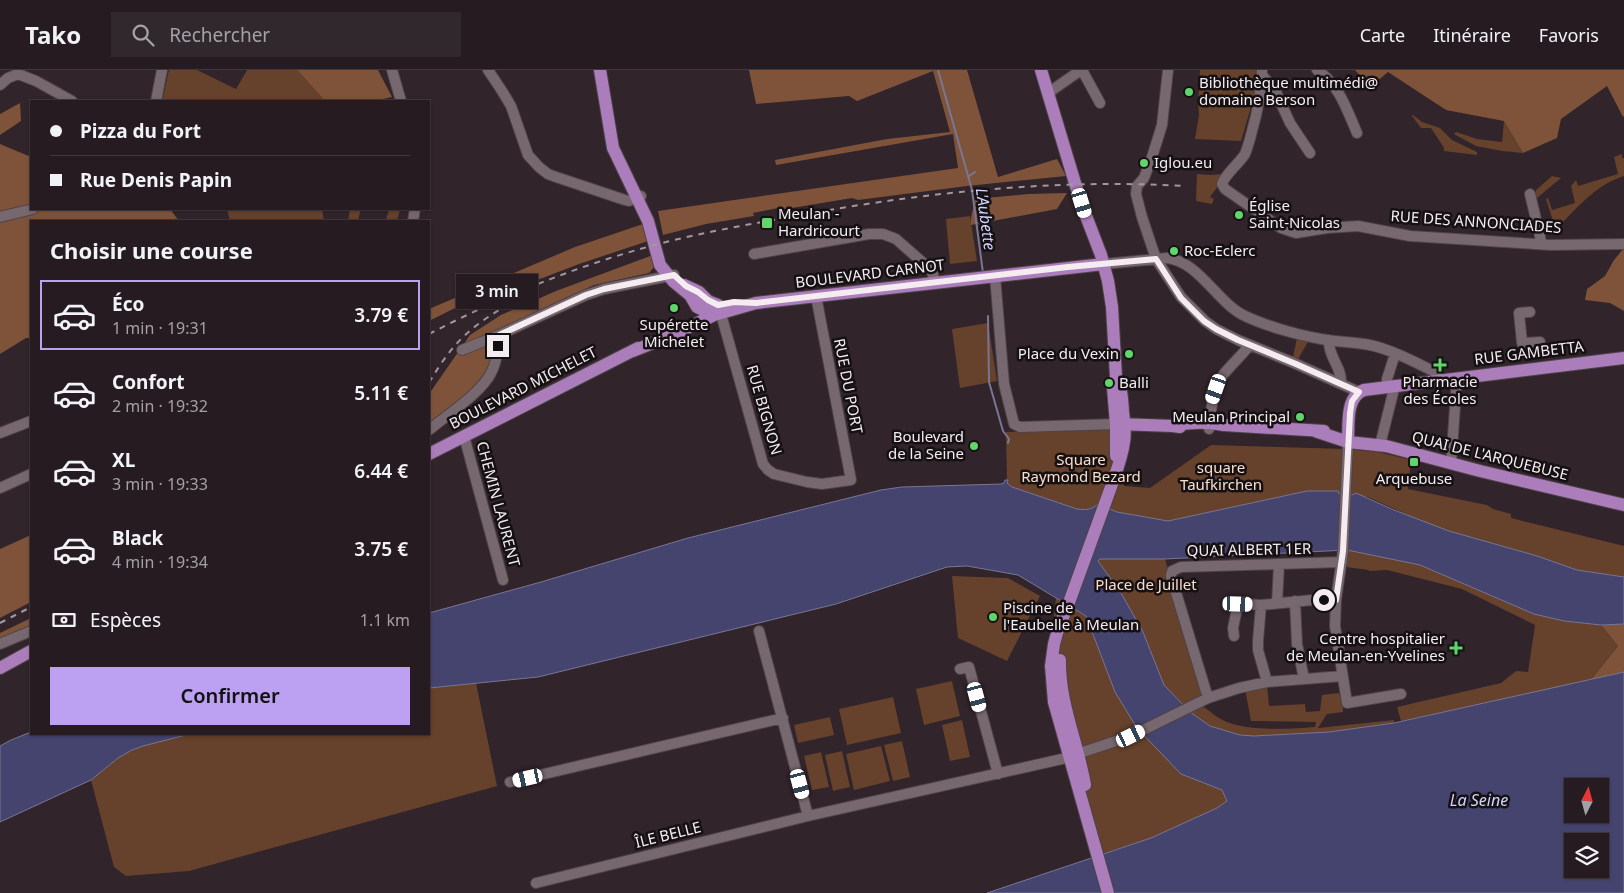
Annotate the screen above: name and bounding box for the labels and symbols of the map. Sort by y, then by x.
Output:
place label: Bibliothèque multimédi@ domaine Berson [1199,72,1378,109]
marker: Bibliothèque multimédi@ domaine Berson [1183,86,1195,98]
place label: Iglou.eu [1154,152,1212,172]
marker: Iglou.eu [1138,157,1150,169]
water label: L'Aubette [971,186,1001,252]
car [1070,186,1093,220]
place label: Église Saint-Nicolas [1249,195,1340,232]
place label: Meulan - Hardricourt [778,203,860,240]
street label: RUE DES ANNONCIADES [1390,205,1562,237]
marker: Église Saint-Nicolas [1233,209,1245,221]
marker: Meulan - Hardricourt [760,216,774,230]
place label: Roc-Eclerc [1184,240,1255,260]
marker: Roc-Eclerc [1168,245,1180,257]
street label: BOULEVARD CARNOT [794,254,946,292]
callout: 3 min [457,274,539,308]
marker: Supérette Michelet [668,302,680,314]
place label: Supérette Michelet [640,314,708,351]
route end [487,335,509,357]
street label: RUE GAMBETTA [1473,335,1585,369]
street label: RUE DU PORT [830,336,868,436]
street label: BOULEVARD MICHELET [445,341,600,433]
place label: Place du Vexin [1018,343,1119,363]
marker: Place du Vexin [1123,348,1135,360]
marker: Pharmacie des Écoles [1434,359,1446,371]
street label: RUE BIGNON [743,362,787,457]
place label: Pharmacie des Écoles [1403,371,1477,408]
place label: Balli [1119,372,1149,392]
car [1204,372,1227,406]
marker: Balli [1103,377,1115,389]
place label: Meulan Principal [1172,406,1290,426]
marker: Meulan Principal [1294,411,1306,423]
place label: Boulevard de la Seine [888,426,964,463]
street label: QUAI DE L'ARQUEBUSE [1410,426,1571,484]
street label: CHEMIN LAURENT [473,439,525,569]
marker: Boulevard de la Seine [968,440,980,452]
park label: Square Raymond Bezard [1021,449,1141,486]
marker: Arquebuse [1408,456,1420,468]
park label: square Taufkirchen [1180,457,1262,494]
place label: Arquebuse [1376,468,1452,488]
street label: QUAI ALBERT 1ER [1187,538,1312,560]
park label: Place de Juillet [1095,574,1197,594]
route start [1313,589,1335,611]
car [1222,596,1253,612]
place label: Piscine de l'Eaubelle à Meulan [1003,597,1139,634]
marker: Piscine de l'Eaubelle à Meulan [987,611,999,623]
place label: Centre hospitalier de Meulan-en-Yvelines [1286,628,1445,665]
marker: Centre hospitalier de Meulan-en-Yvelines [1449,641,1463,655]
car [965,681,988,713]
car [1114,723,1147,749]
car [511,767,544,789]
car [788,768,811,800]
north arrow [1564,778,1609,822]
water label: La Seine [1450,789,1508,811]
street label: ÎLE BELLE [633,816,703,852]

